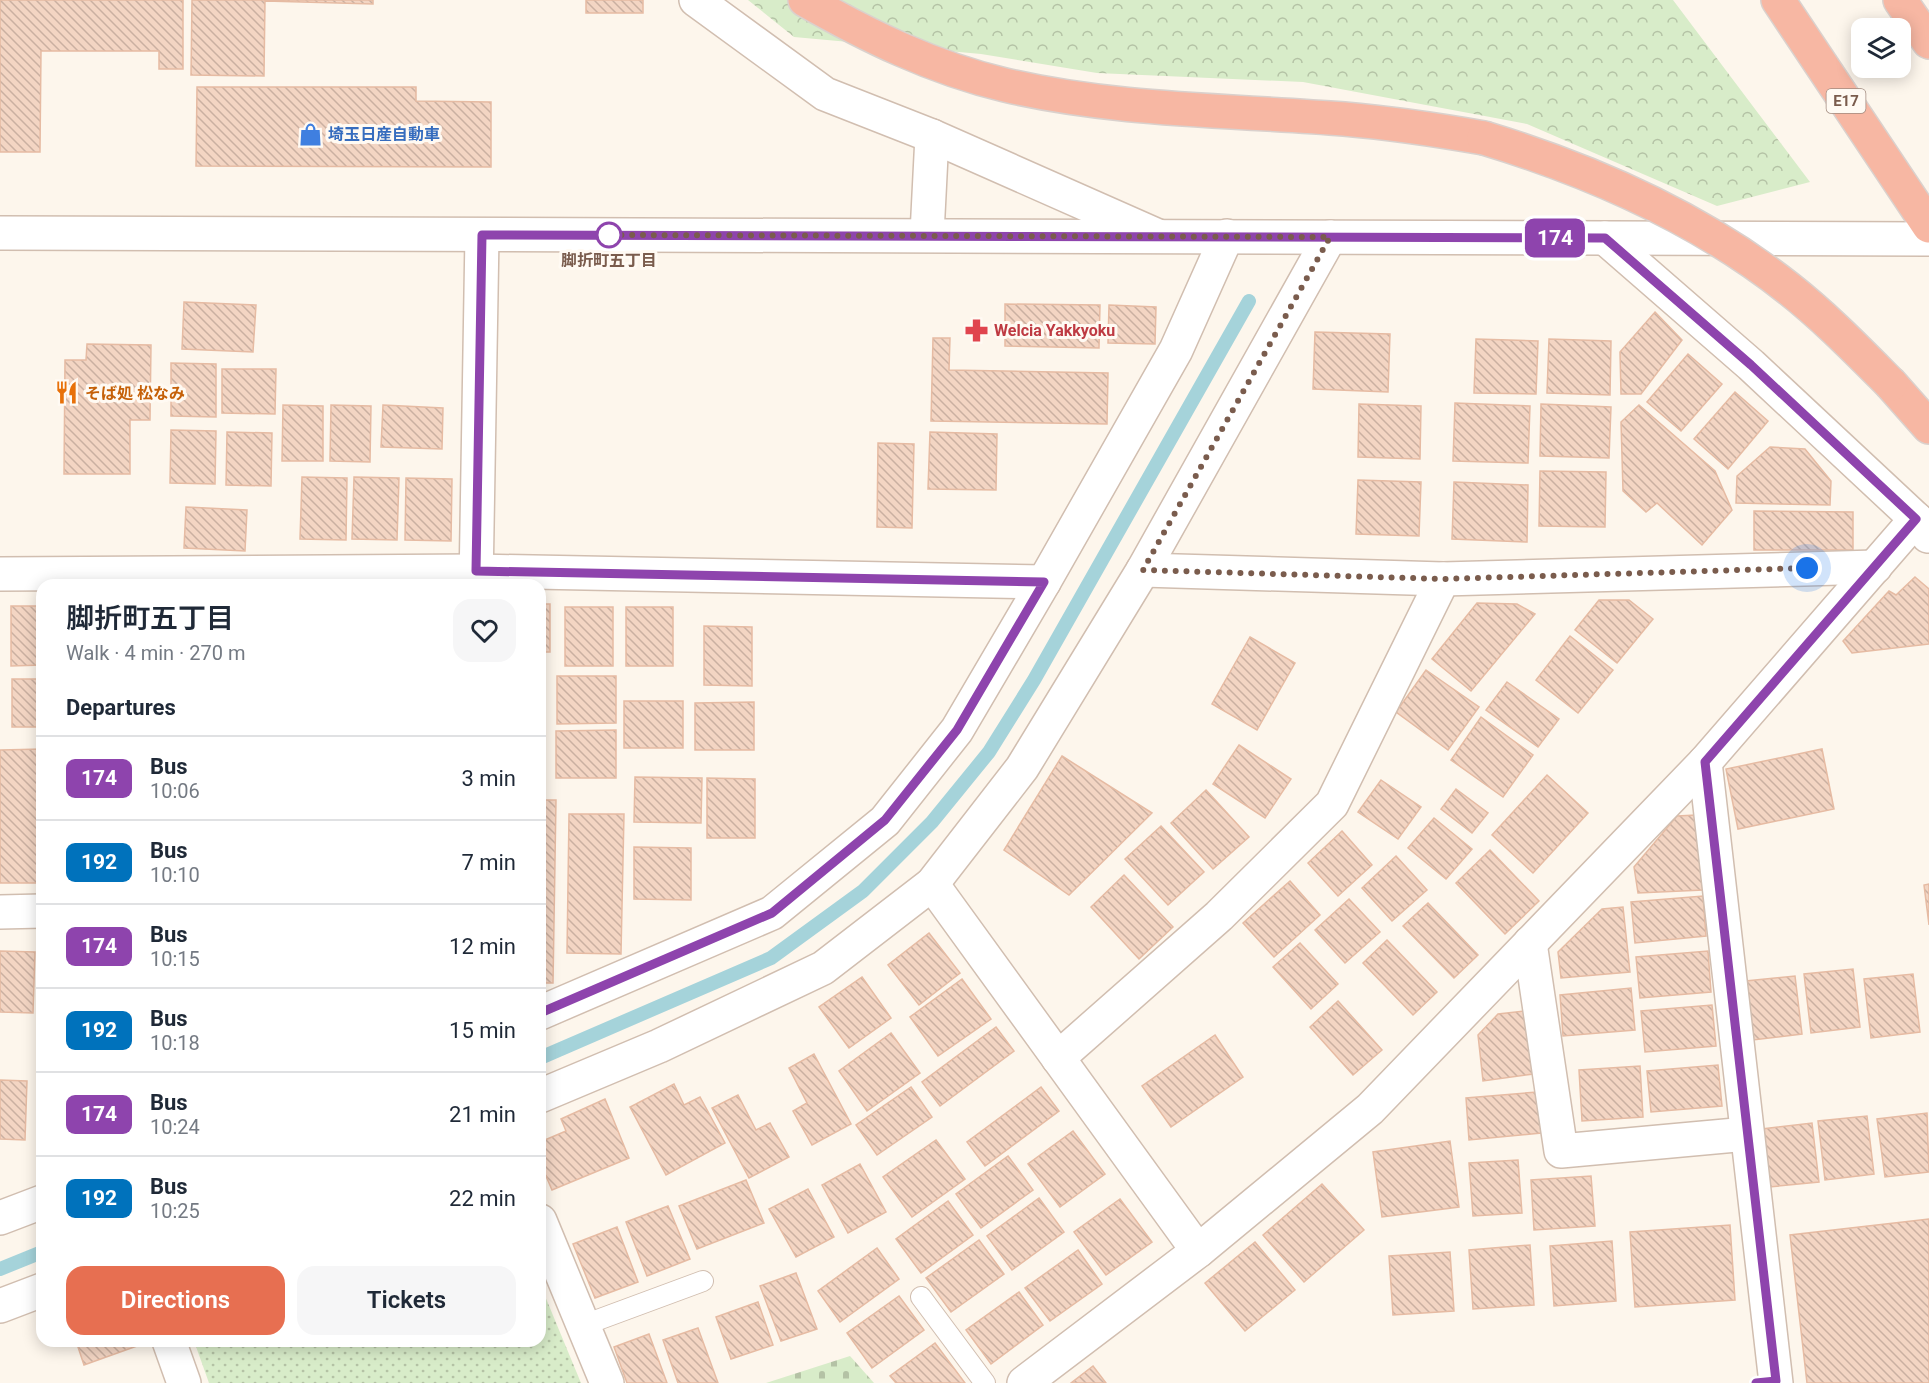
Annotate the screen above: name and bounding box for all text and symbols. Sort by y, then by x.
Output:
map controls [1851,18,1911,78]
button: layers [1851,18,1911,78]
road number: E17 [1826,89,1866,113]
shop icon: 埼玉日産自動車 [297,121,323,147]
place label: 埼玉日産自動車 [328,125,440,144]
line badge: 174 [1520,218,1590,258]
marker: 脚折町五丁目 [596,222,622,248]
text: 174 [1537,226,1573,250]
place label: 脚折町五丁目 [561,251,657,270]
pharmacy icon: Welcia Yakkyoku [963,317,989,343]
place label: Welcia Yakkyoku [994,321,1115,340]
restaurant icon: そば処 松なみ [54,380,80,406]
place label: そば処 松なみ [85,384,185,403]
your location [1792,553,1822,583]
button: heart [453,599,516,662]
text: 脚折町五丁目 [66,602,234,635]
text: Walk · 4 min · 270 m [66,641,245,665]
text: Departures [66,695,176,720]
text: Bus [150,754,188,779]
text: 174 [81,766,117,790]
text: 3 min [461,766,516,791]
text: 10:06 [150,779,200,803]
text: Bus [150,838,188,863]
text: 192 [81,850,117,874]
text: 7 min [461,850,516,875]
text: 10:10 [150,863,200,887]
text: Bus [150,922,188,947]
text: 174 [81,934,117,958]
text: 12 min [449,934,516,959]
text: 10:15 [150,947,200,971]
text: Bus [150,1006,188,1031]
text: 192 [81,1018,117,1042]
text: 15 min [449,1018,516,1043]
text: 10:18 [150,1031,200,1055]
text: Bus [150,1090,188,1115]
text: 174 [81,1102,117,1126]
text: 21 min [449,1102,516,1127]
text: 10:24 [150,1115,200,1139]
text: Bus [150,1174,188,1199]
text: 192 [81,1186,117,1210]
text: 22 min [449,1186,516,1211]
text: 10:25 [150,1199,200,1223]
button: Directions [66,1266,285,1335]
button: Tickets [297,1266,516,1335]

